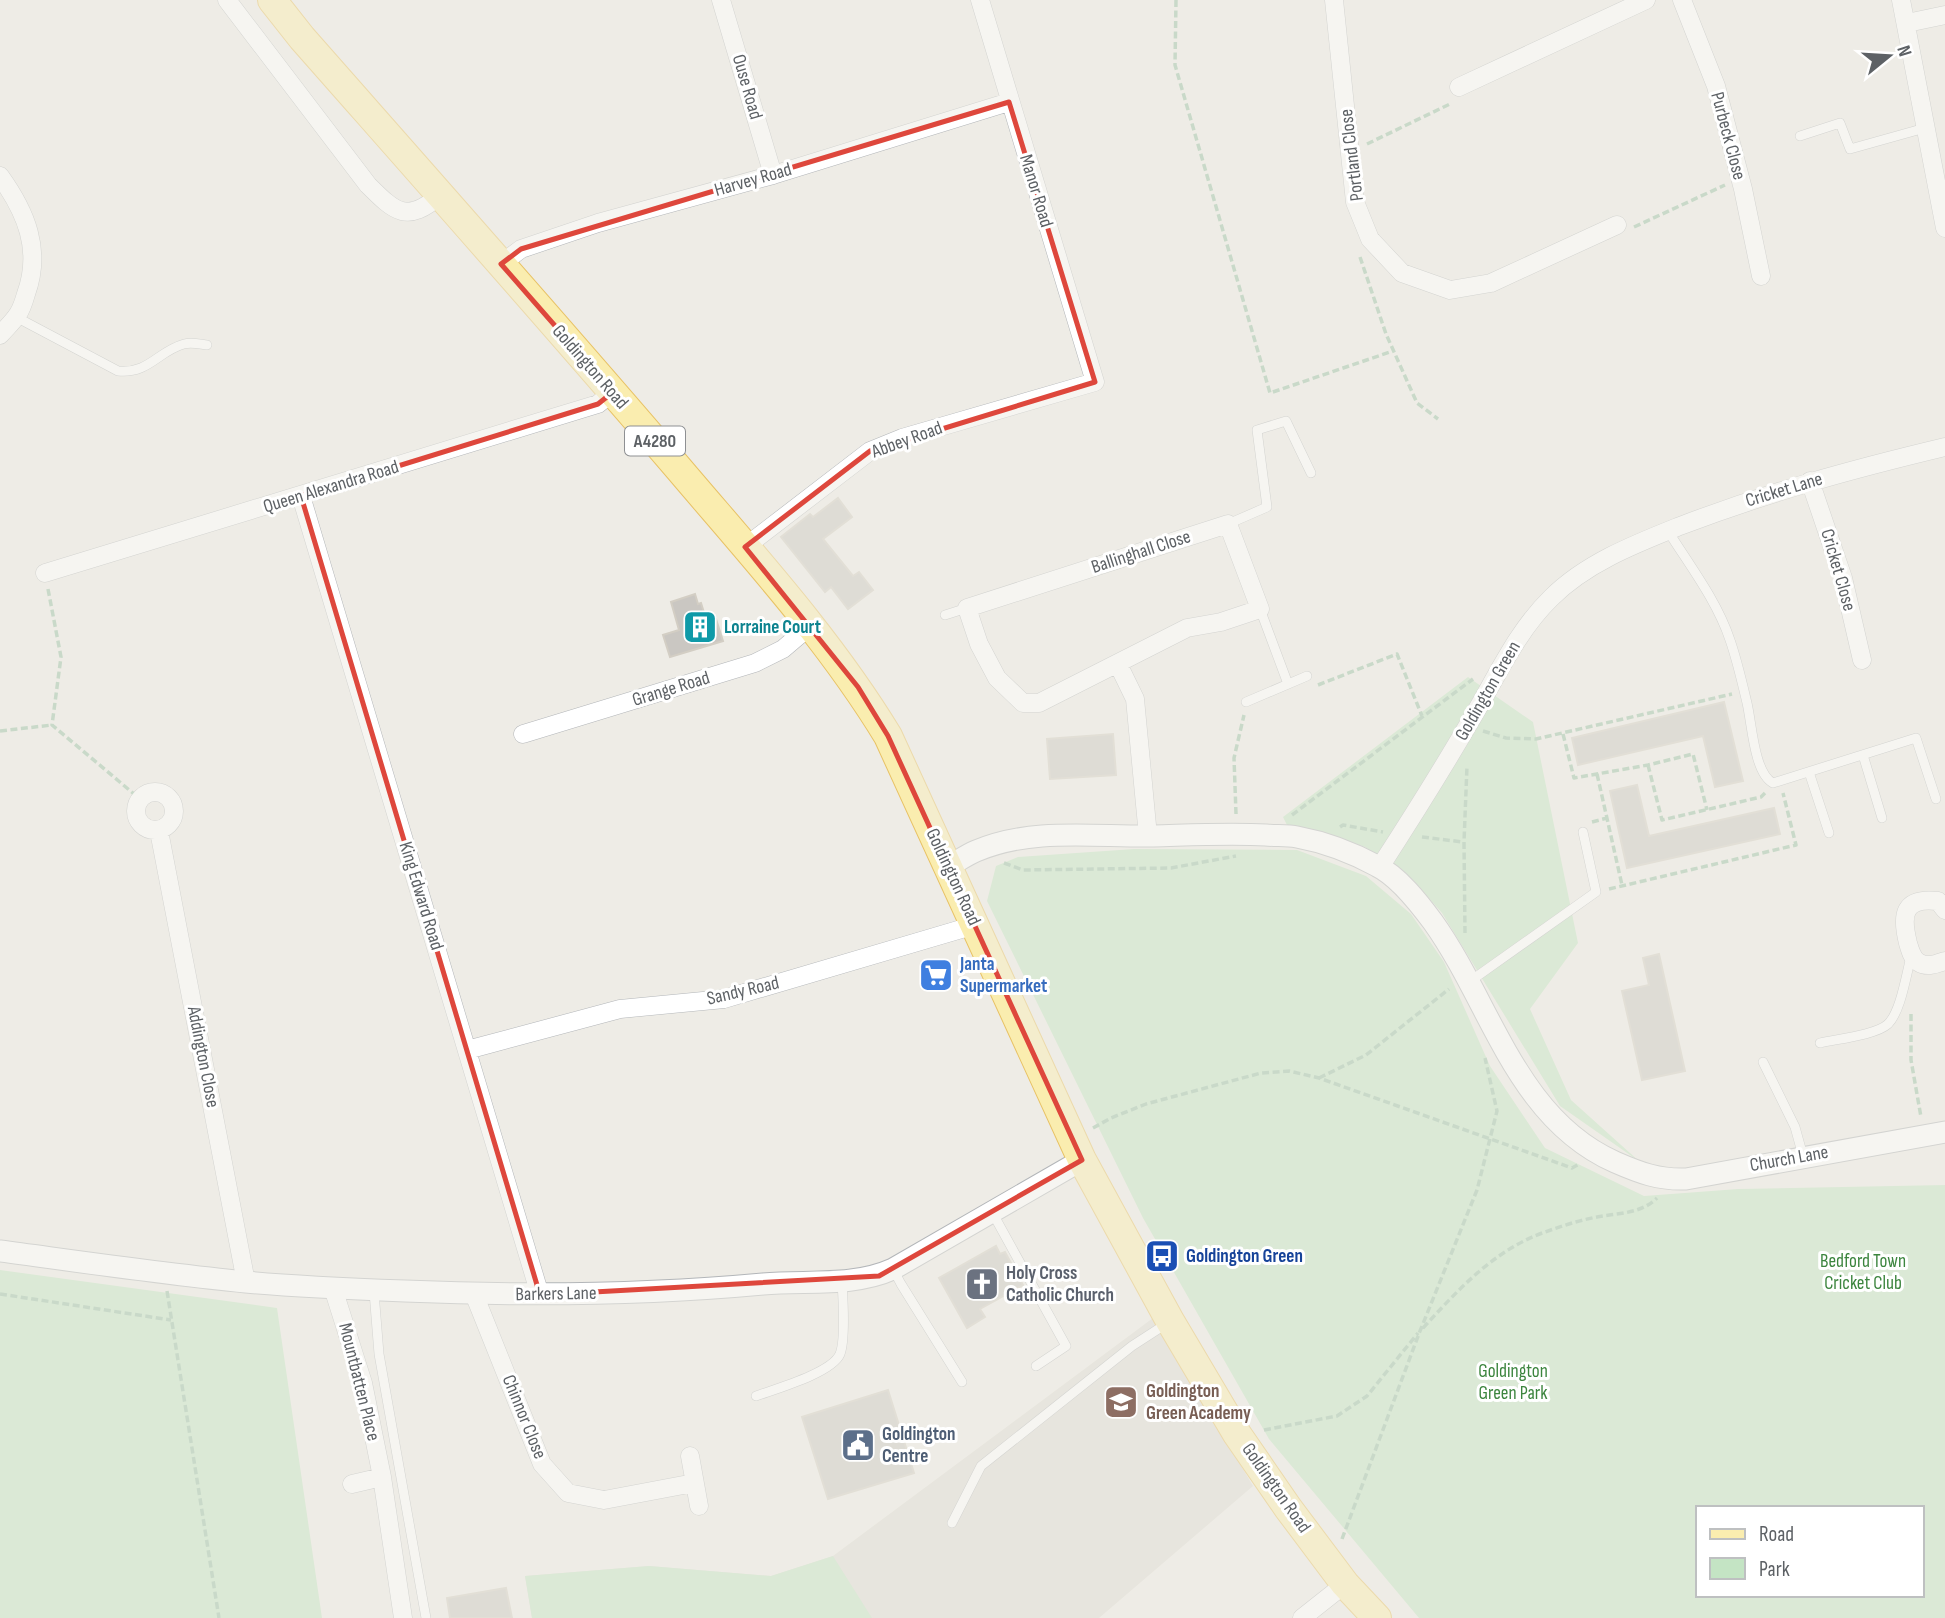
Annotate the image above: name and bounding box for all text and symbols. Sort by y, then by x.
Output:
north arrow [1854,21,1924,91]
text: N [1891,43,1916,60]
street label: Ouse Road [727,52,767,122]
street label: Purbeck Close [1705,90,1751,182]
street label: Portland Close [1335,108,1369,202]
street label: Manor Road [1014,152,1058,230]
street label: Harvey Road [712,158,794,202]
street label: Goldington Road [547,320,633,414]
street label: Abbey Road [868,417,946,464]
road number: A4280 [625,426,685,456]
street label: Queen Alexandra Road [260,455,402,519]
street label: Cricket Lane [1743,467,1825,513]
street label: Ballinghall Close [1088,525,1194,579]
street label: Cricket Close [1815,526,1861,614]
building icon: Lorraine Court [681,608,719,646]
place label: Lorraine Court [724,616,821,639]
street label: Goldington Green [1450,637,1526,745]
street label: Grange Road [629,666,713,712]
street label: Goldington Road [921,825,985,929]
street label: King Edward Road [394,839,448,953]
place label: Janta Supermarket [959,953,1047,998]
supermarket icon: Janta Supermarket [917,956,955,994]
street label: Sandy Road [705,972,781,1010]
street label: Addington Close [182,1003,224,1110]
street label: Church Lane [1748,1141,1830,1177]
bus stop icon: Goldington Green [1143,1237,1181,1275]
place label: Goldington Green [1186,1245,1303,1268]
park label: Bedford Town Cricket Club [1820,1250,1906,1295]
place label: Holy Cross Catholic Church [1006,1262,1114,1307]
church icon: Holy Cross Catholic Church [963,1265,1001,1303]
street label: Barkers Lane [515,1282,597,1306]
street label: Mountbatten Place [333,1321,385,1443]
park label: Goldington Green Park [1478,1360,1548,1405]
street label: Chinnor Close [497,1372,551,1462]
place label: Goldington Green Academy [1146,1380,1251,1425]
school or university icon: Goldington Green Academy [1102,1383,1140,1421]
place label: Goldington Centre [882,1423,956,1468]
public building icon: Goldington Centre [839,1426,877,1464]
street label: Goldington Road [1237,1439,1315,1537]
legend [1696,1506,1924,1597]
text: Road [1759,1522,1794,1547]
text: Park [1759,1557,1790,1582]

